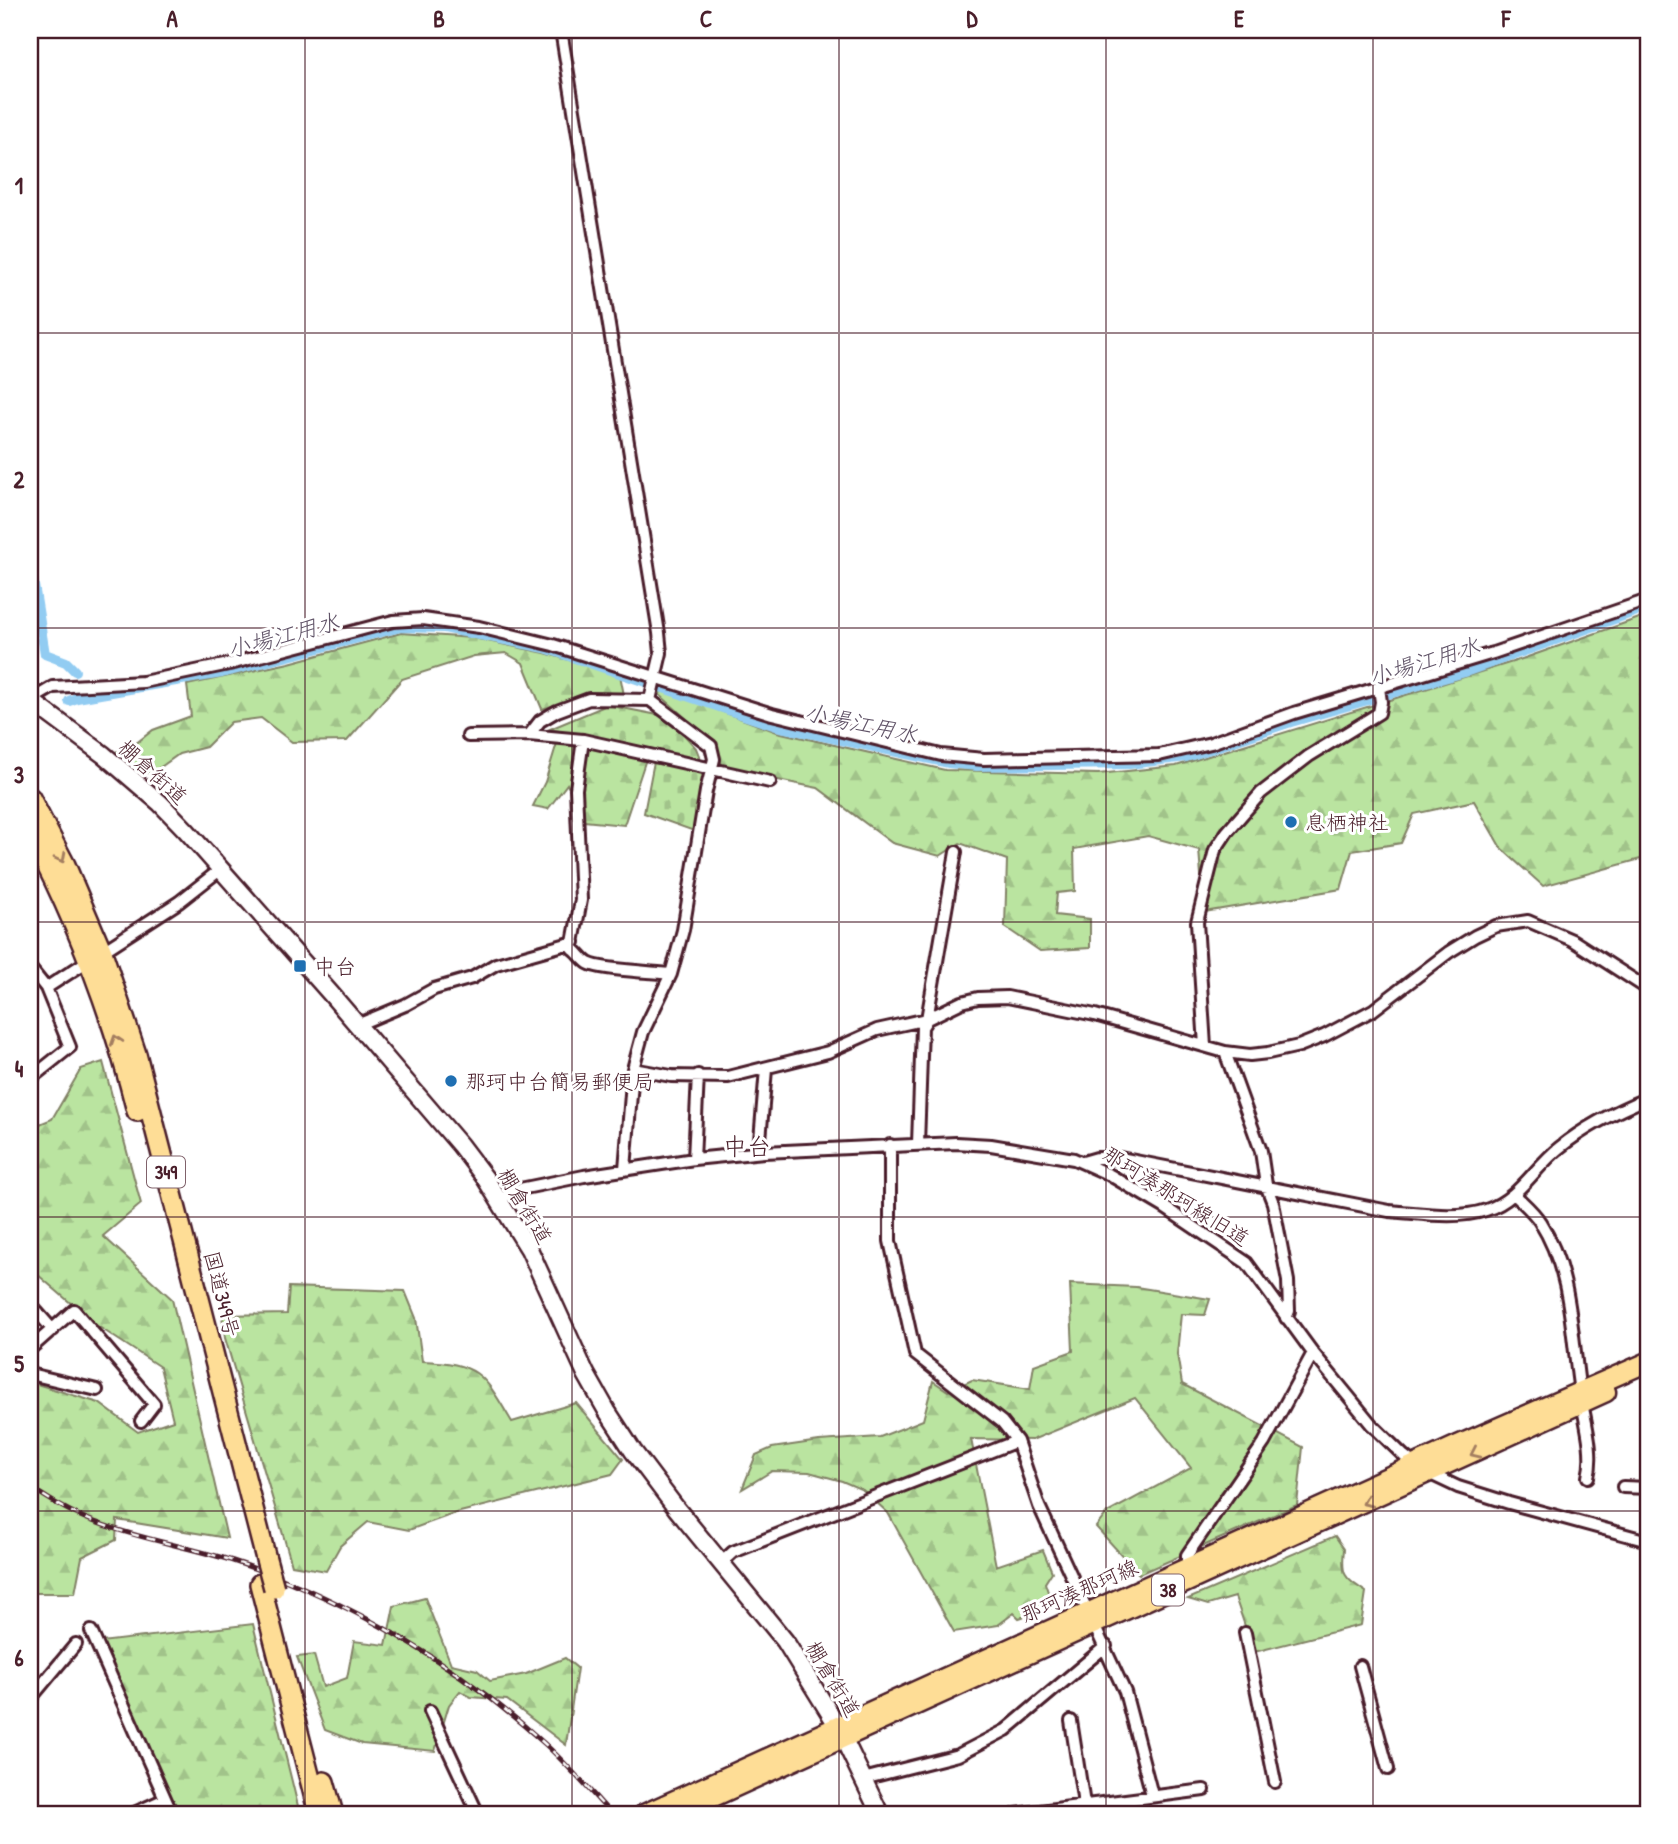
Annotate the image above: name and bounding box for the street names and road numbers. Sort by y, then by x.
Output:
street label: 棚倉街道 [112,733,194,811]
street label: 那珂湊那珂線旧道 [1097,1139,1255,1253]
road number: 349 [147,1156,185,1188]
street label: 棚倉街道 [491,1163,559,1249]
street label: 国道349号 [197,1248,247,1340]
street label: 那珂湊那珂線 [1016,1552,1142,1630]
road number: 38 [1152,1574,1184,1606]
street label: 棚倉街道 [799,1636,867,1722]

